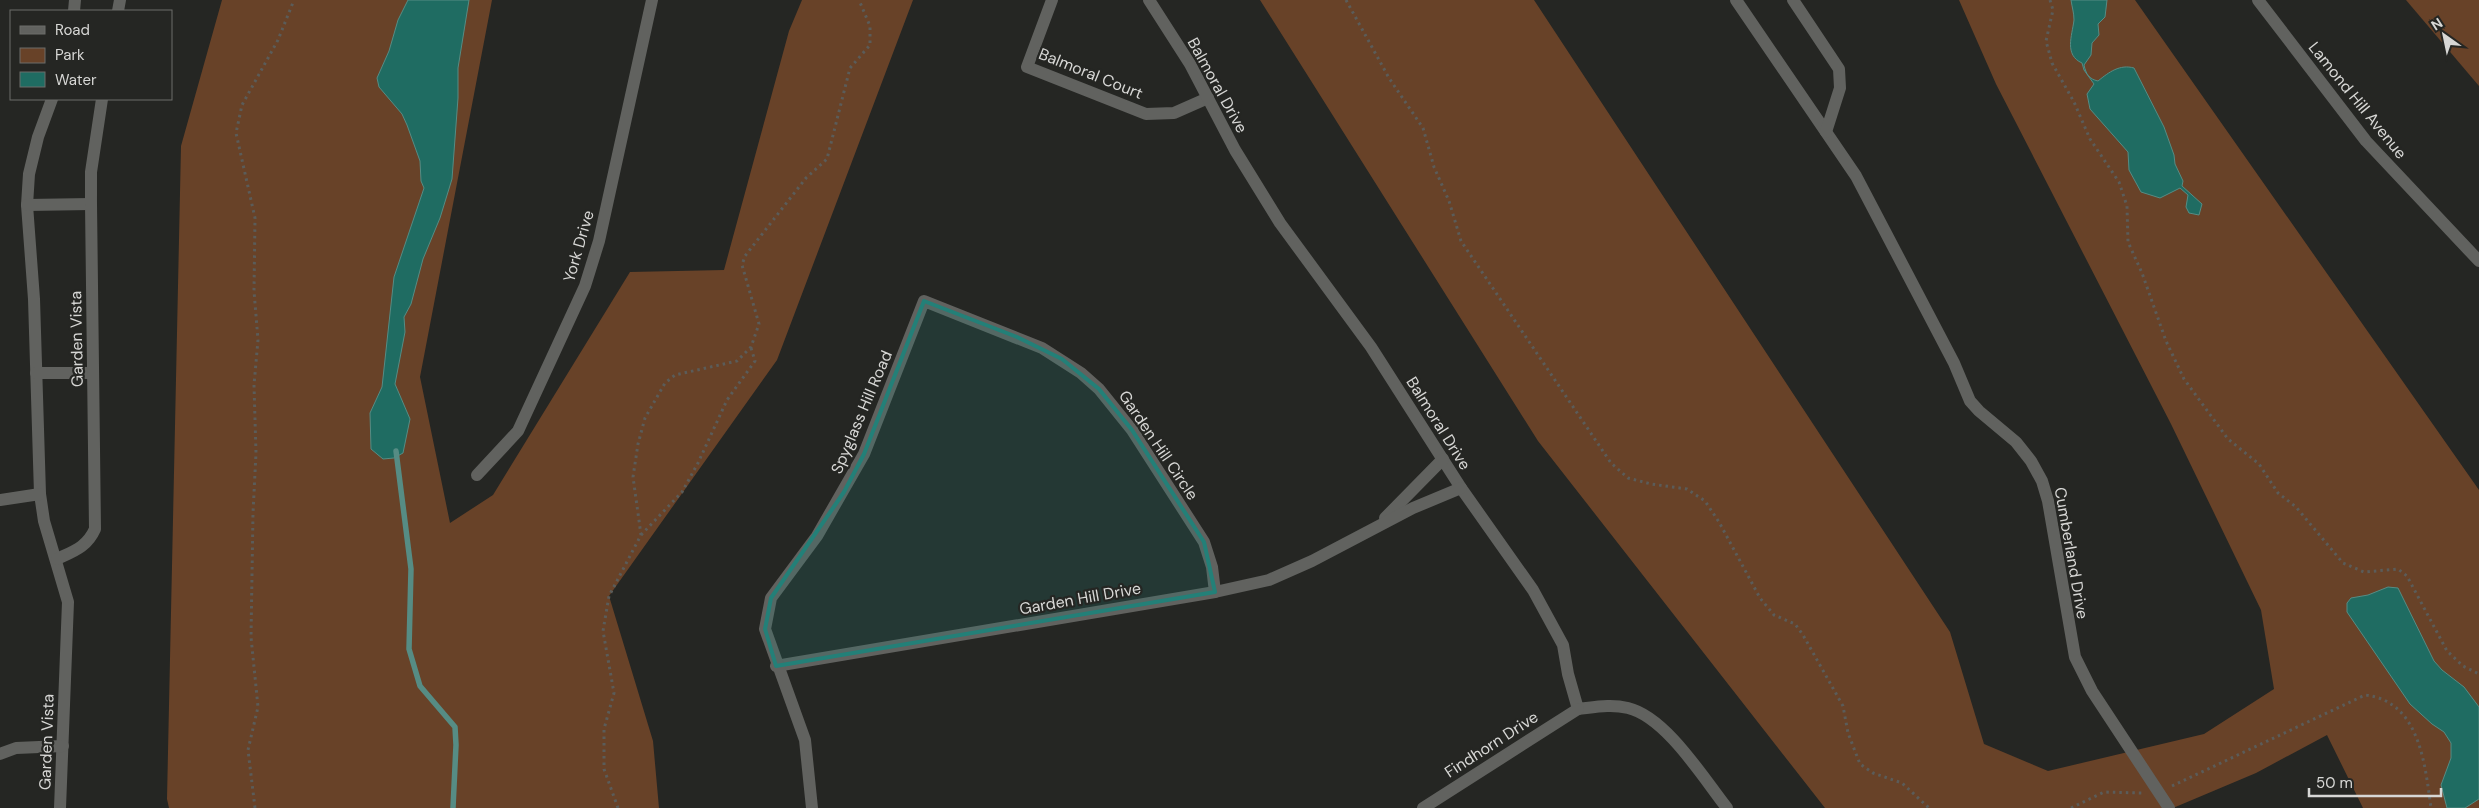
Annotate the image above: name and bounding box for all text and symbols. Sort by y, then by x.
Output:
legend [10,10,172,100]
north arrow [2419,10,2469,60]
text: N [2428,14,2446,34]
text: Road [55,20,90,40]
street label: Balmoral Drive [1183,34,1252,137]
street label: Lamond Hill Avenue [2304,37,2411,163]
street label: Balmoral Court [1036,43,1146,104]
text: Park [55,45,85,65]
text: Water [55,70,97,90]
street label: York Drive [558,208,599,284]
street label: Garden Vista [65,291,88,387]
street label: Spyglass Hill Road [826,347,897,477]
street label: Balmoral Drive [1402,373,1476,474]
street label: Garden Hill Circle [1114,386,1203,504]
street label: Cumberland Drive [2050,485,2093,621]
street label: Garden Hill Drive [1018,577,1142,620]
street label: Garden Vista [34,694,59,790]
street label: Findhorn Drive [1440,706,1542,783]
scale bar [2309,766,2442,798]
text: 50 m [2316,773,2353,793]

